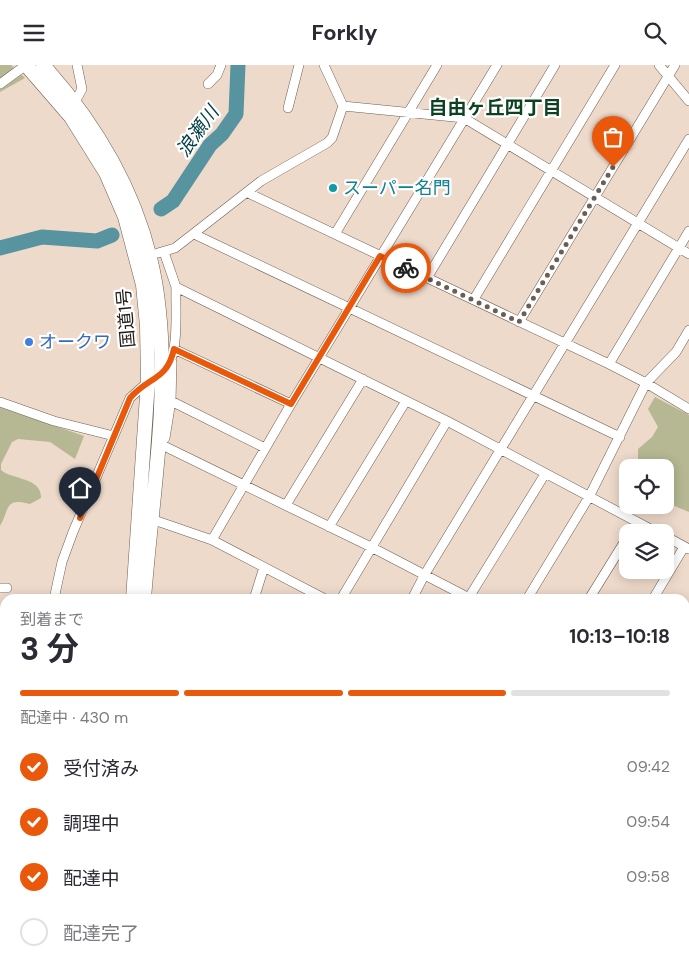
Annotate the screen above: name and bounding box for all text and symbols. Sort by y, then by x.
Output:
text: Forkly [312,18,377,47]
icon: menu [20,19,48,47]
icon: search [641,19,669,47]
district label: 自由ヶ丘四丁目 [428,95,562,120]
water label: 浪瀬川 [171,99,225,162]
pin [592,116,634,167]
icon: bag [599,123,627,151]
place label: スーパー名門 [343,176,451,200]
marker: スーパー名門 [327,182,339,194]
courier [381,243,431,293]
icon: bike [392,254,420,282]
street label: 国道1号 [111,287,141,349]
place label: オークワ [39,330,111,354]
marker: オークワ [23,336,35,348]
map controls [619,459,674,579]
button: locate [619,459,674,514]
pin [59,467,101,518]
icon: home [66,474,94,502]
button: layers [619,524,674,579]
text: 到着まで [20,609,84,630]
text: 10:13–10:18 [569,624,670,649]
text: 3 分 [20,628,79,670]
text: 配達中 · 430 m [20,707,128,728]
icon: check [20,753,48,781]
text: 受付済み [63,756,139,781]
text: 09:42 [627,756,670,777]
icon: check [20,808,48,836]
text: 調理中 [63,811,120,836]
text: 09:54 [626,811,670,832]
icon: check [20,863,48,891]
text: 配達中 [63,866,120,891]
text: 09:58 [626,866,670,887]
text: 配達完了 [63,921,139,946]

